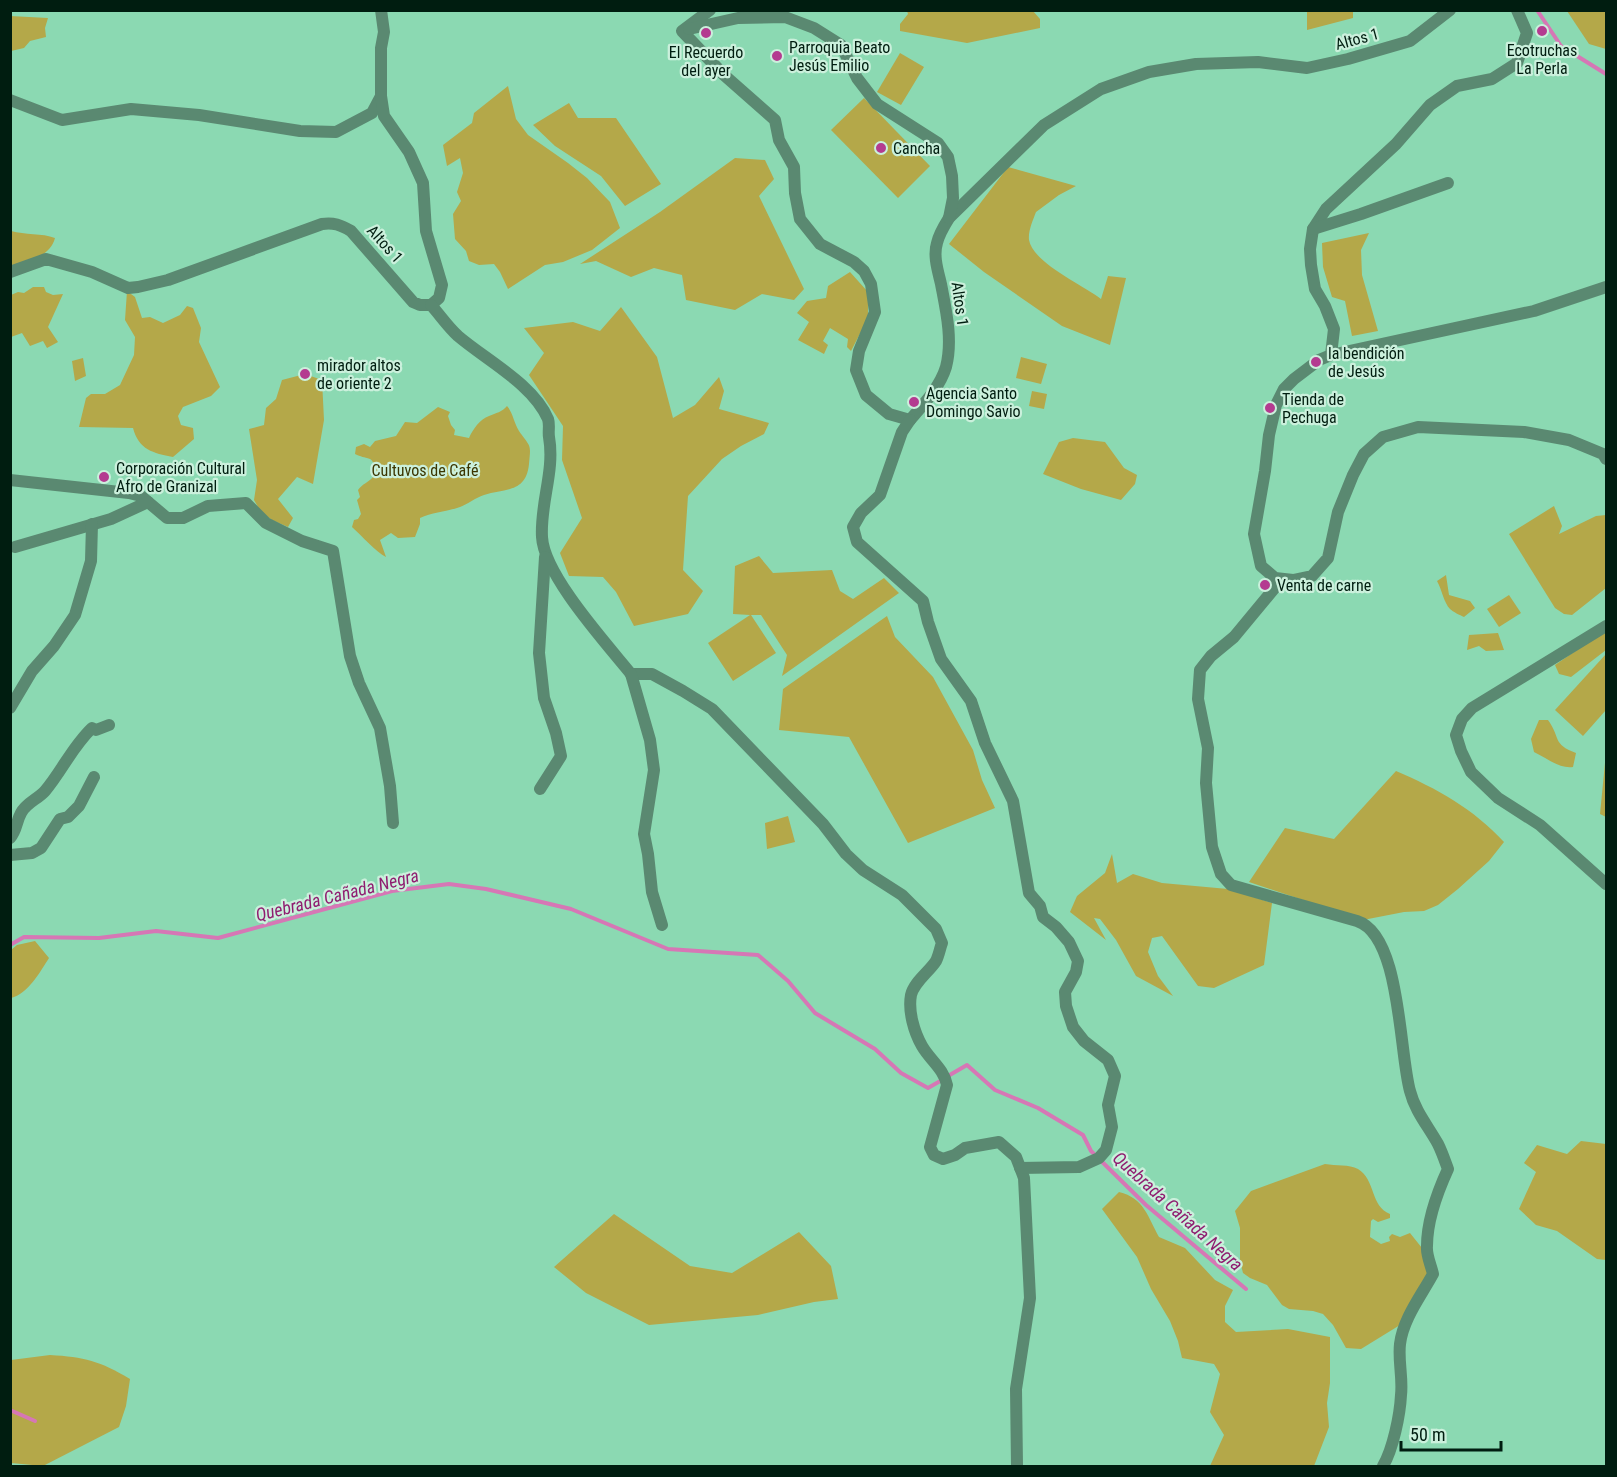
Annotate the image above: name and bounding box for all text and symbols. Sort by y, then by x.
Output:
street label: Altos 1 [1333,24,1381,54]
marker: Ecotruchas La Perla [1535,24,1549,38]
marker: El Recuerdo del ayer [699,26,713,40]
place label: Parroquia Beato Jesús Emilio [789,38,890,75]
place label: Ecotruchas La Perla [1507,41,1577,78]
place label: El Recuerdo del ayer [669,43,743,80]
marker: Parroquia Beato Jesús Emilio [770,49,784,63]
place label: Cancha [893,139,940,158]
marker: Cancha [874,141,888,155]
street label: Altos 1 [363,221,407,267]
street label: Altos 1 [948,281,972,327]
place label: la bendición de Jesús [1328,344,1405,381]
marker: la bendición de Jesús [1309,355,1323,369]
place label: mirador altos de oriente 2 [317,356,401,393]
marker: mirador altos de oriente 2 [298,367,312,381]
place label: Agencia Santo Domingo Savio [926,384,1021,421]
place label: Tienda de Pechuga [1282,390,1344,427]
marker: Agencia Santo Domingo Savio [907,395,921,409]
marker: Tienda de Pechuga [1263,401,1277,415]
place label: Corporación Cultural Afro de Granizal [116,459,245,496]
park label: Cultuvos de Café [372,461,478,480]
marker: Corporación Cultural Afro de Granizal [97,470,111,484]
place label: Venta de carne [1277,576,1371,595]
marker: Venta de carne [1258,578,1272,592]
water label: Quebrada Cañada Negra [253,865,421,925]
water label: Quebrada Cañada Negra [1109,1147,1247,1275]
scale bar [1401,1414,1502,1452]
text: 50 m [1410,1424,1445,1445]

